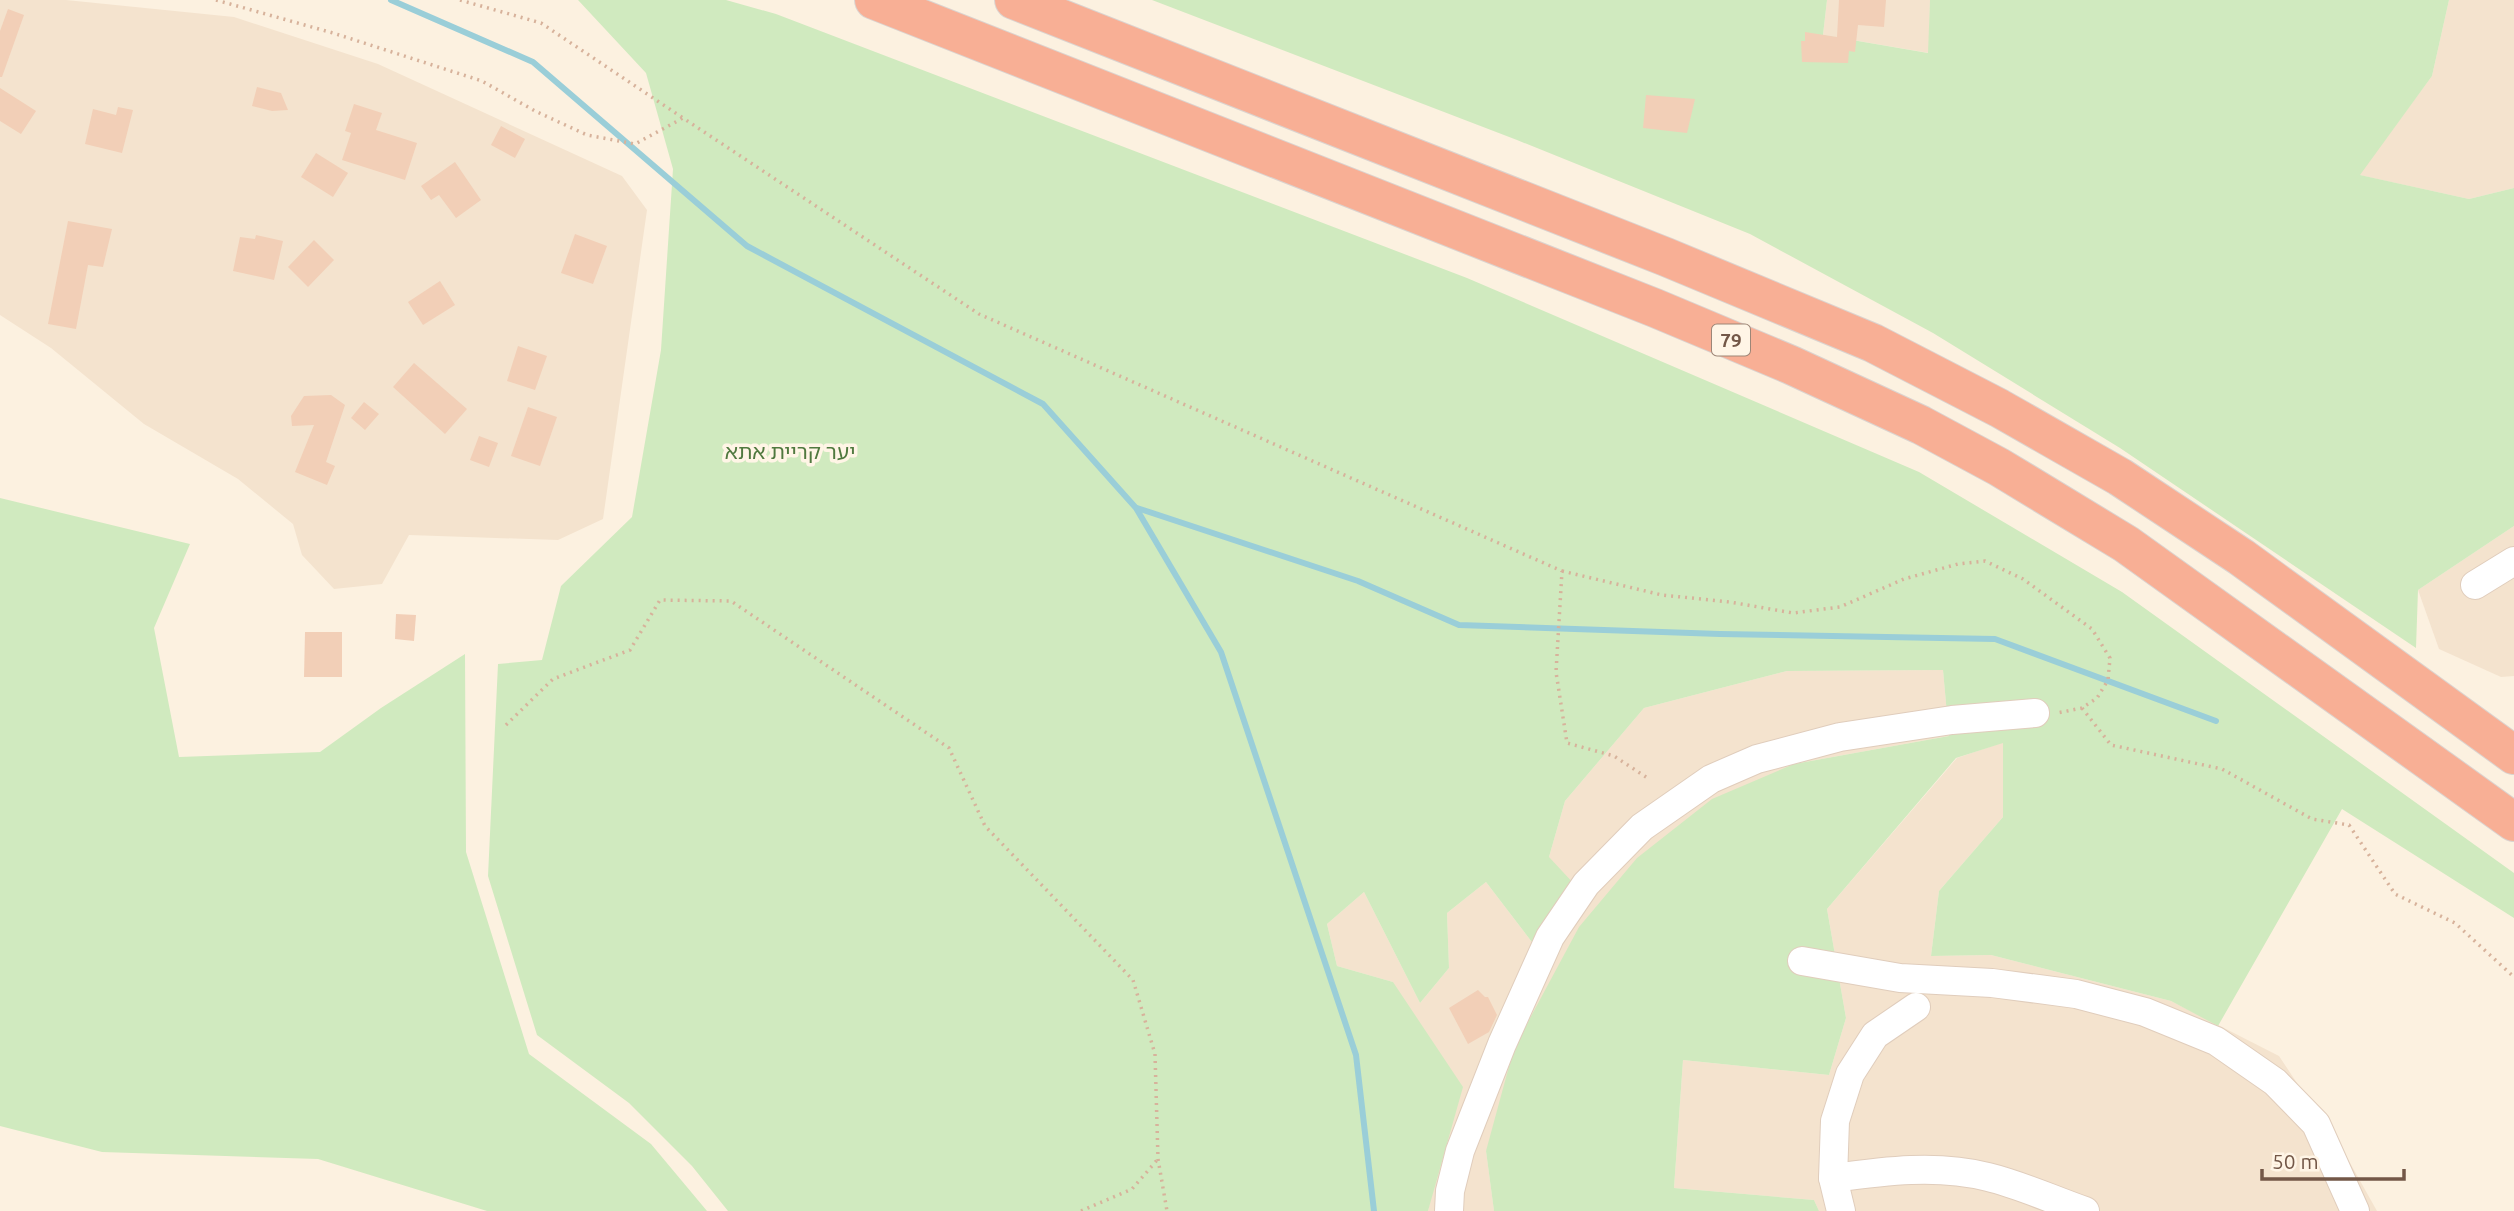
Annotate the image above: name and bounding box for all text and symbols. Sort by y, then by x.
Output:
road number: 79 [1712,324,1750,356]
park label: יער קריית אתא [725,439,855,463]
scale bar [2262,1138,2404,1182]
text: 50 m [2272,1149,2319,1173]

